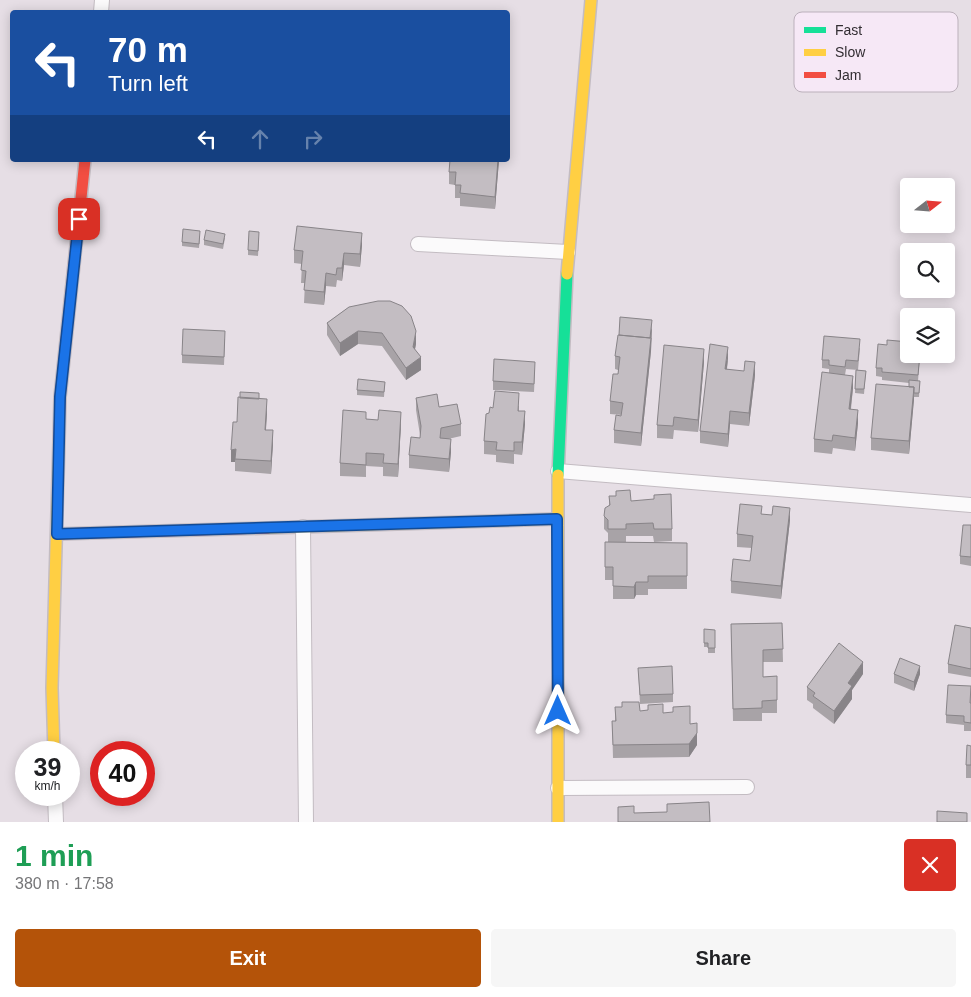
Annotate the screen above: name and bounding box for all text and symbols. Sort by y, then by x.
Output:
legend [794,12,958,92]
text: Fast [835,22,862,38]
icon: left [25,30,90,95]
text: 70 m [108,30,188,69]
text: Slow [835,44,866,60]
text: Jam [835,67,861,83]
text: Turn left [108,71,188,96]
icon: left [193,125,221,153]
icon: ahead [246,125,274,153]
icon: right [299,125,327,153]
north arrow [900,178,955,232]
map controls [900,178,955,363]
pin [58,198,100,240]
icon: arrive [65,205,93,233]
button: search [900,243,955,298]
button: layers [900,308,955,363]
position arrow [531,684,583,736]
speed limit sign: 40 [90,741,155,806]
text: 39 [34,753,61,781]
text: km/h [34,779,61,793]
text: 1 min [15,839,93,872]
button: close [904,839,956,891]
text: 380 m · 17:58 [15,875,114,892]
button: Exit [15,929,481,987]
button: Share [491,929,956,987]

